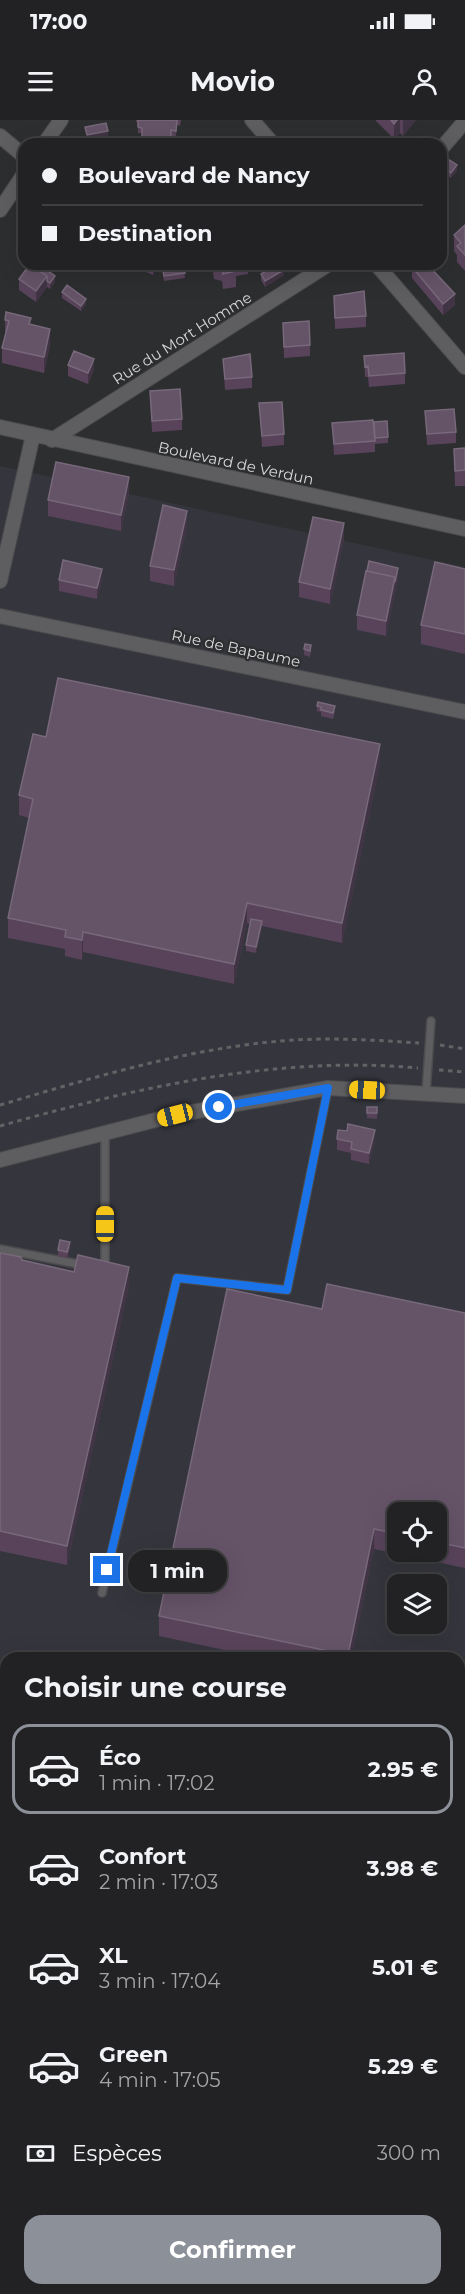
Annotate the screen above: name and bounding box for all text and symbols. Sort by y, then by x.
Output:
text: 17:00 [30,8,87,35]
icon: menu [24,65,57,98]
text: Movio [190,65,275,98]
icon: person [408,65,441,98]
text: Boulevard de Nancy [78,162,310,189]
text: Destination [78,220,213,247]
street label: Rue du Mort Homme [109,287,255,389]
street label: Boulevard de Verdun [157,437,315,489]
street label: Rue de Bapaume [170,625,302,671]
car [349,1080,385,1100]
route start [205,1093,232,1120]
car [155,1102,195,1128]
car [96,1206,114,1242]
map controls [387,1502,447,1634]
button: locate [387,1502,447,1562]
callout: 1 min [128,1549,227,1591]
route end [93,1556,120,1583]
text: 1 min [150,1559,205,1583]
button: layers [387,1574,447,1634]
text: Choisir une course [24,1671,287,1704]
icon: car [27,1742,81,1796]
text: Éco [99,1744,141,1771]
text: 2.95 € [368,1756,438,1783]
text: 1 min · 17:02 [99,1771,215,1795]
icon: car [27,1841,81,1895]
text: Confort [99,1843,186,1870]
text: 3.98 € [367,1855,438,1882]
text: 2 min · 17:03 [99,1870,218,1894]
icon: car [27,1940,81,1994]
text: XL [99,1942,128,1969]
text: 5.01 € [372,1954,438,1981]
text: 3 min · 17:04 [99,1969,220,1993]
icon: car [27,2039,81,2093]
text: Green [99,2041,168,2068]
text: 5.29 € [368,2053,438,2080]
text: 4 min · 17:05 [99,2068,221,2092]
icon: cash [24,2137,57,2170]
text: Espèces [72,2140,162,2167]
text: 300 m [377,2141,441,2165]
button: Confirmer [24,2215,441,2284]

